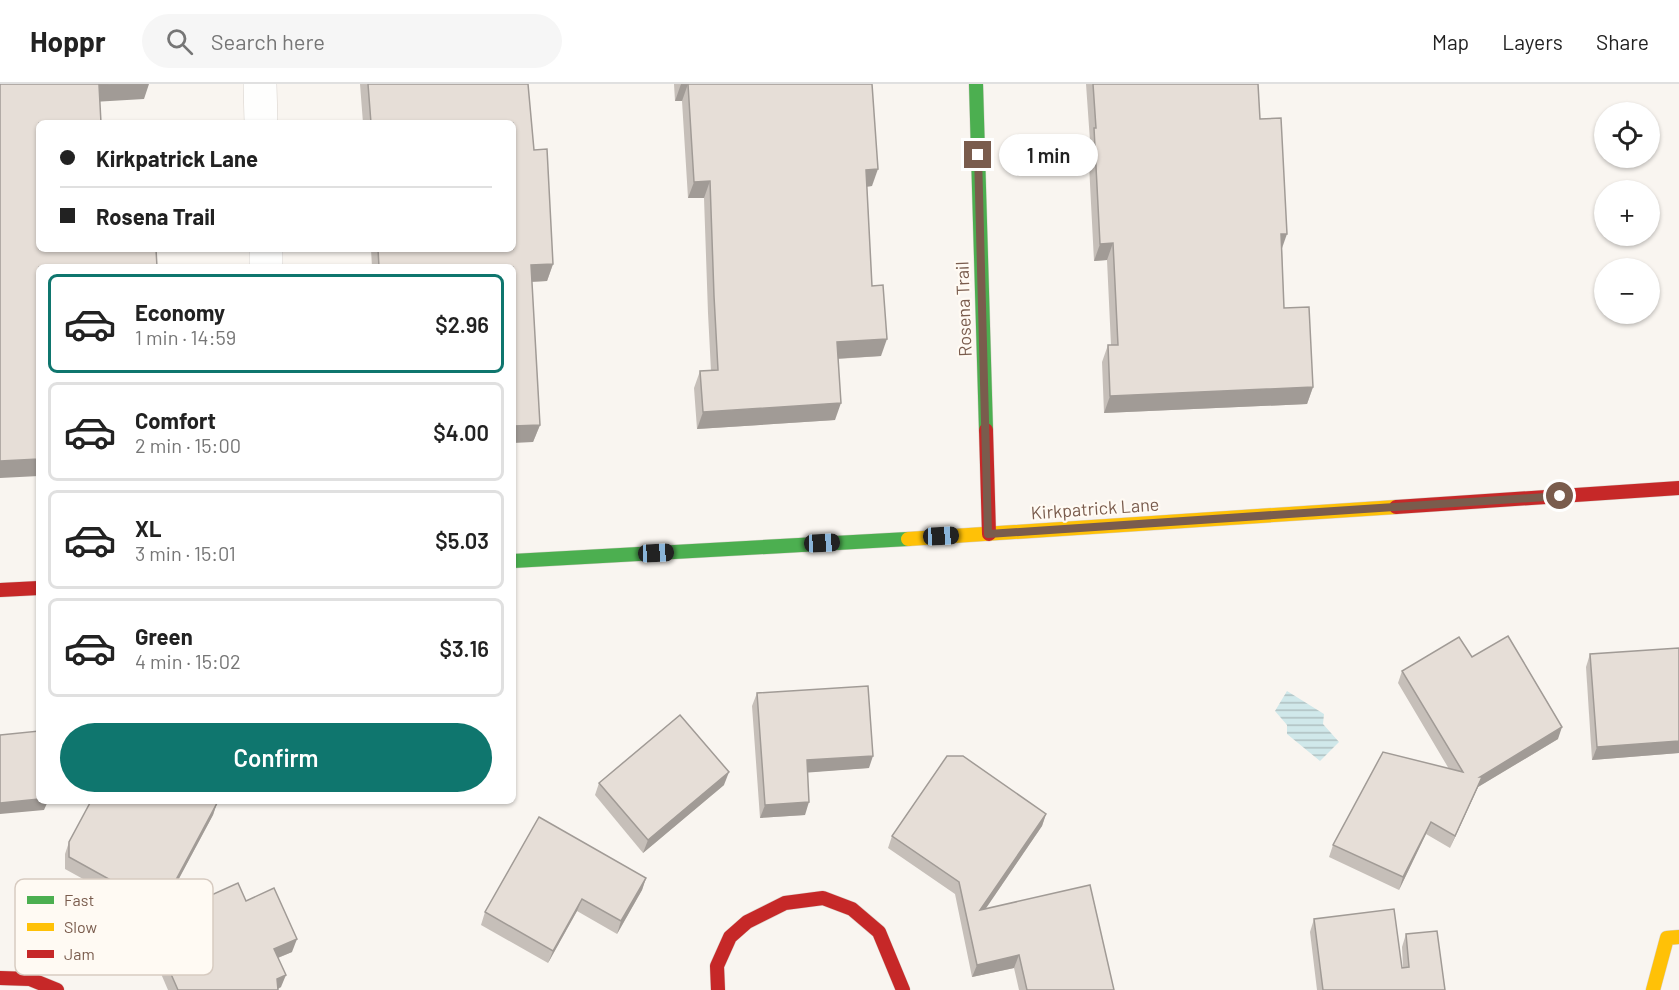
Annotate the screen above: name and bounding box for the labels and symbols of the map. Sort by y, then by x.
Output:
callout: 1 min [999,134,1098,176]
route end [964,141,991,168]
street label: Rosena Trail [950,261,976,357]
route start [1546,482,1573,509]
street label: Kirkpatrick Lane [1030,493,1160,523]
car [923,526,959,546]
car [804,533,840,553]
car [638,543,674,563]
legend [15,879,213,975]
text: Fast [64,890,94,909]
text: Slow [64,917,97,936]
text: Jam [64,944,95,963]

